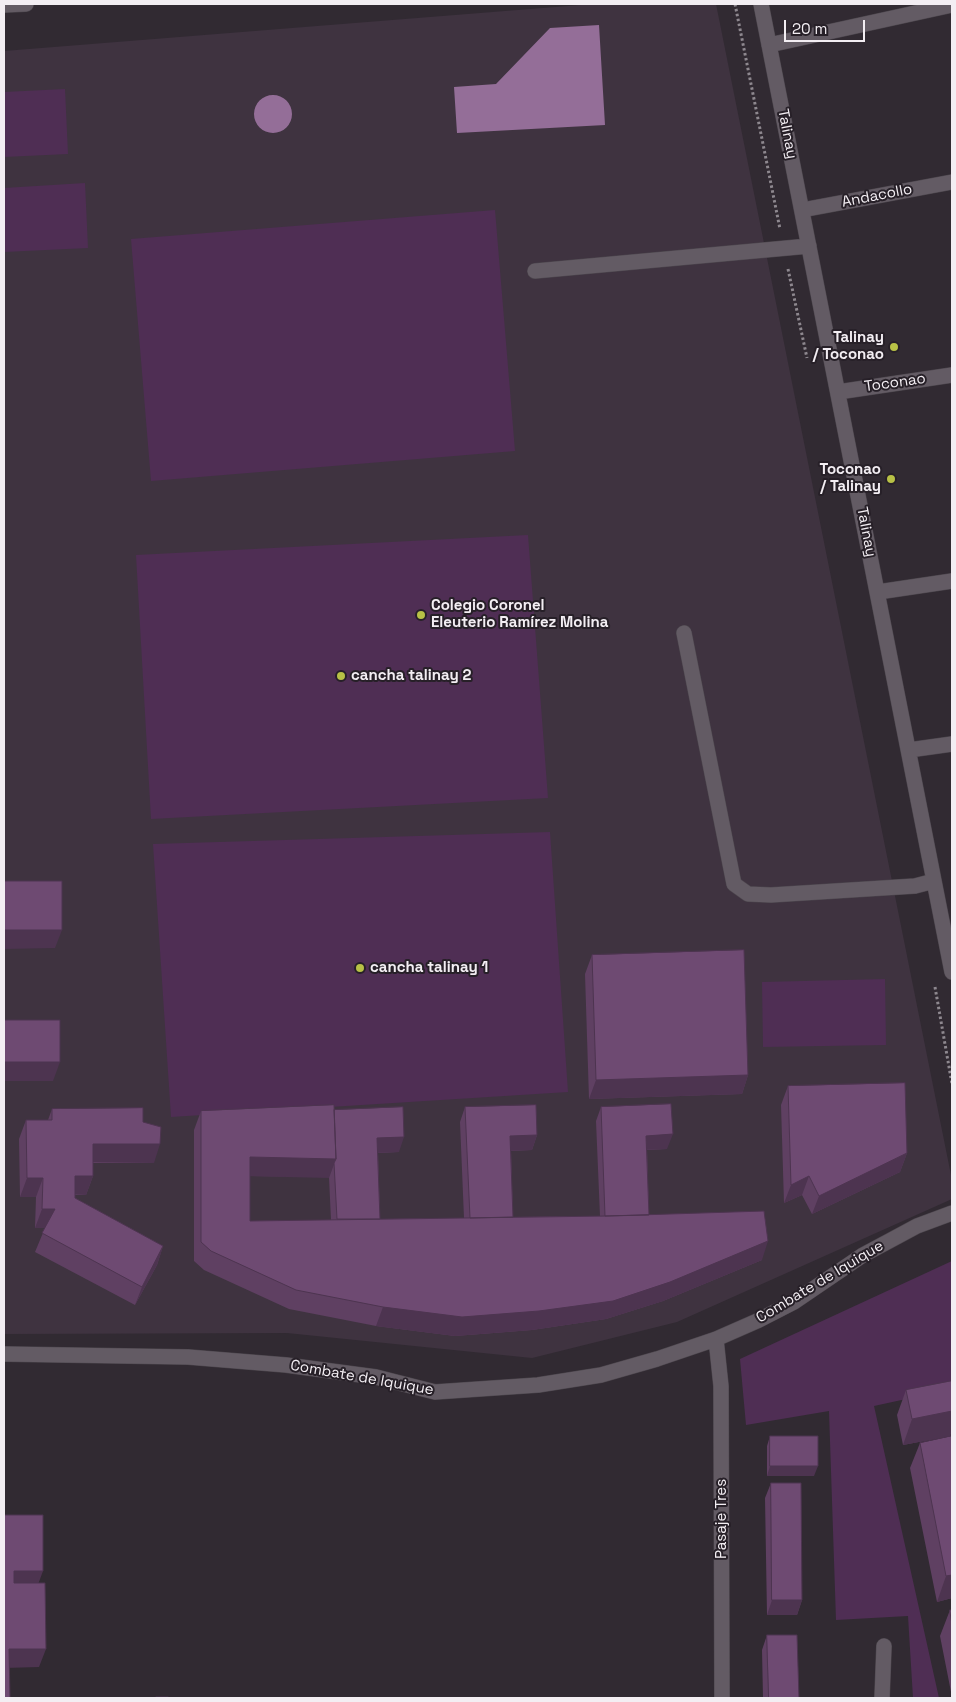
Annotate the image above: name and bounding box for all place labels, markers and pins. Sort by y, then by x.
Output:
place label: Talinay / Toconao [813,329,884,364]
marker: Talinay / Toconao [888,341,900,353]
place label: Toconao / Talinay [820,461,881,496]
marker: Toconao / Talinay [885,473,897,485]
place label: Colegio Coronel Eleuterio Ramírez Molina [431,597,608,632]
marker: Colegio Coronel Eleuterio Ramírez Molina [415,609,427,621]
place label: cancha talinay 2 [351,667,471,685]
marker: cancha talinay 2 [335,670,347,682]
place label: cancha talinay 1 [370,959,488,977]
marker: cancha talinay 1 [354,962,366,974]

